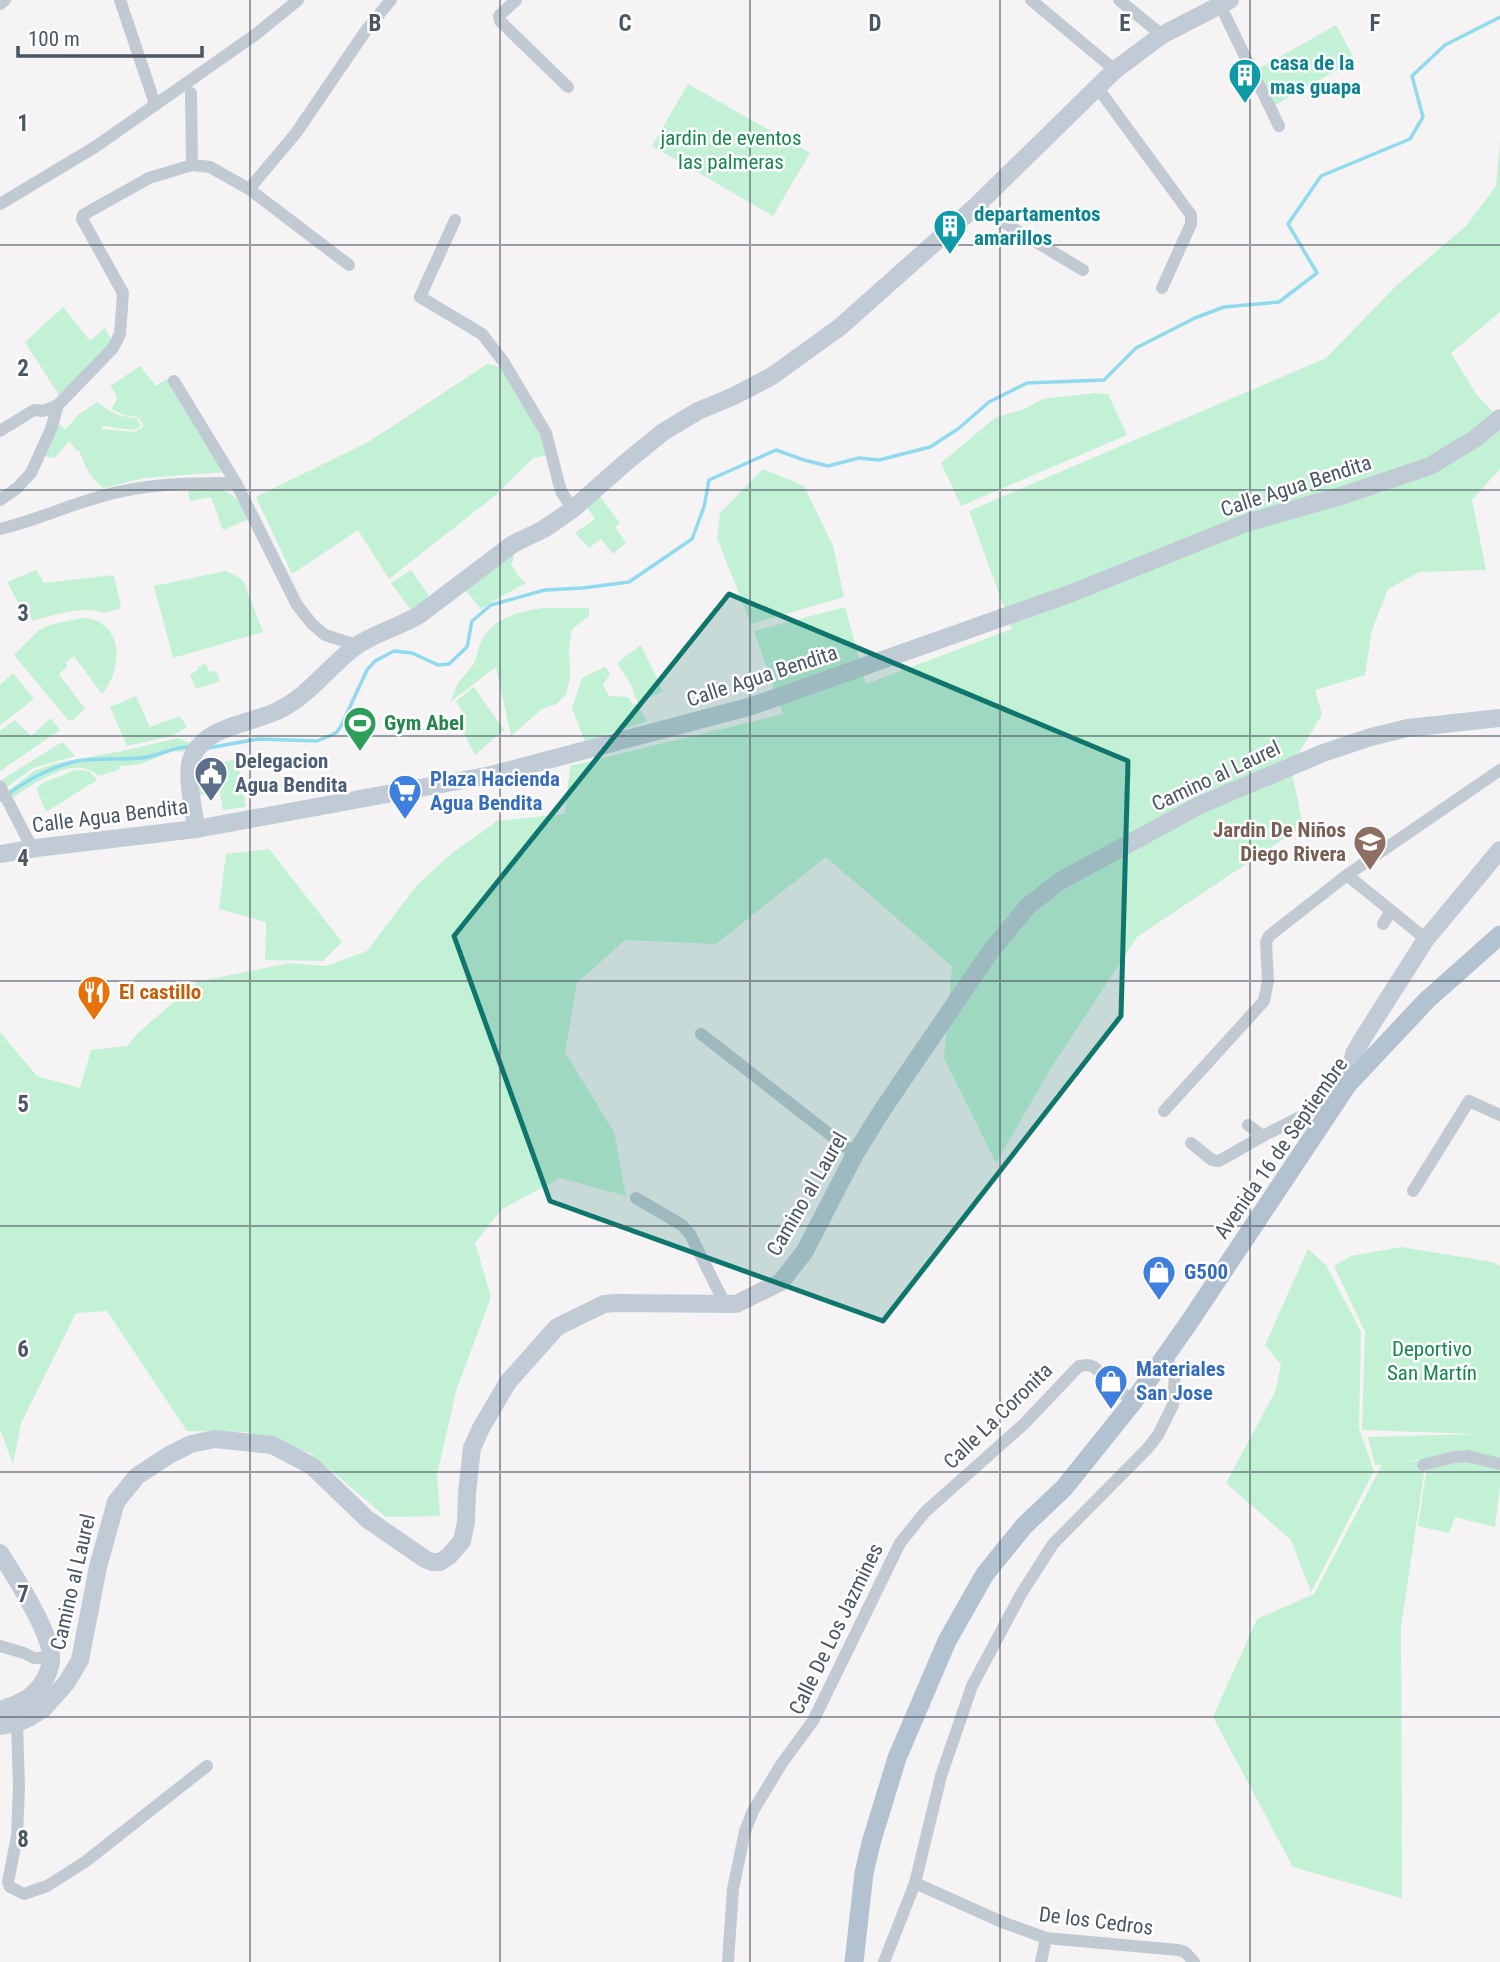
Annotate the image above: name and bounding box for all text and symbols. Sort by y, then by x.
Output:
text: B [369,10,381,37]
text: C [618,10,632,37]
text: D [869,10,882,37]
text: E [1119,10,1131,37]
text: F [1370,10,1381,37]
scale bar [18,14,201,58]
text: 100 m [28,27,80,51]
place label: casa de la mas guapa [1270,51,1361,99]
building icon: casa de la mas guapa [1226,56,1264,105]
text: 1 [17,110,29,137]
park label: jardin de eventos las palmeras [660,126,801,174]
place label: departamentos amarillos [974,202,1101,250]
building icon: departamentos amarillos [931,207,969,256]
text: 2 [17,355,29,382]
street label: Calle Agua Bendita [1218,450,1374,522]
text: 3 [17,600,29,627]
street label: Calle Agua Bendita [684,640,840,712]
sports icon: Gym Abel [341,704,379,753]
place label: Gym Abel [384,711,464,735]
street label: Camino al Laurel [1148,736,1284,816]
place label: Delegacion Agua Bendita [235,749,347,797]
public building icon: Delegacion Agua Bendita [192,754,230,803]
place label: Plaza Hacienda Agua Bendita [430,767,560,815]
supermarket icon: Plaza Hacienda Agua Bendita [386,772,424,821]
street label: Calle Agua Bendita [31,795,189,837]
place label: Jardin De Niños Diego Rivera [1213,818,1346,866]
school or university icon: Jardin De Niños Diego Rivera [1351,823,1389,872]
text: 4 [17,845,29,872]
restaurant icon: El castillo [75,973,113,1022]
place label: El castillo [119,980,201,1004]
street label: Avenida 16 de Septiembre [1209,1053,1353,1243]
text: 5 [17,1091,29,1118]
street label: Camino al Laurel [762,1128,852,1260]
shop icon: G500 [1140,1253,1178,1302]
place label: G500 [1184,1260,1228,1284]
text: 6 [17,1336,29,1363]
park label: Deportivo San Martín [1387,1337,1477,1385]
place label: Materiales San Jose [1136,1357,1225,1405]
street label: Calle La Coronita [939,1358,1057,1474]
shop icon: Materiales San Jose [1092,1362,1130,1411]
street label: Camino al Laurel [46,1512,100,1652]
street label: Calle De Los Jazmines [784,1539,888,1719]
text: 7 [17,1581,29,1608]
text: 8 [17,1826,29,1853]
street label: De los Cedros [1038,1902,1154,1940]

